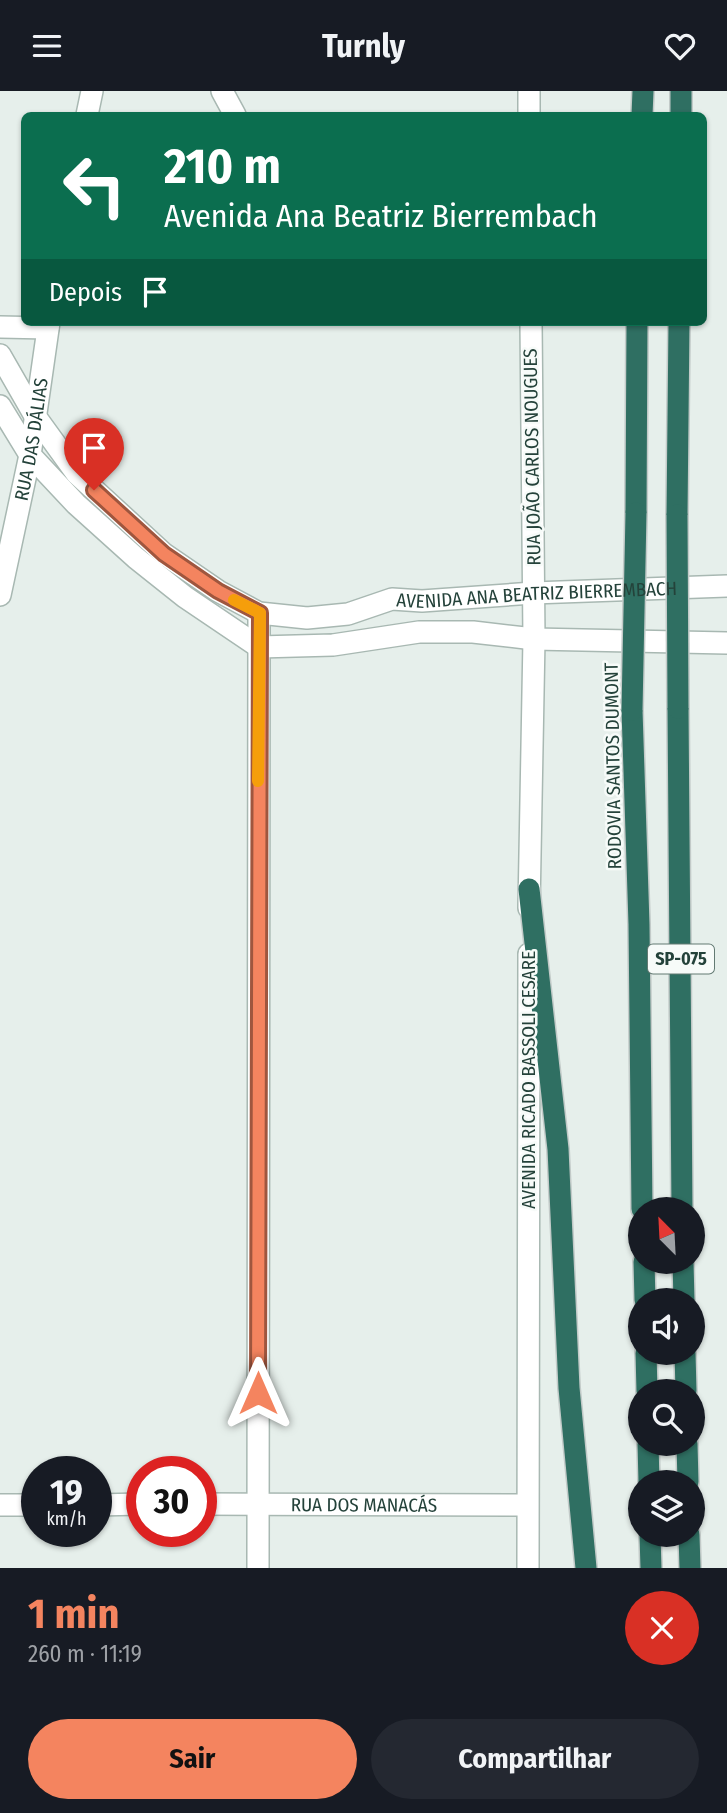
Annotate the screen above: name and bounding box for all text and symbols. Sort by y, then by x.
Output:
icon: menu [28,27,66,65]
text: Turnly [322,27,405,65]
icon: heart [661,27,699,65]
text: 210 m [164,137,281,196]
icon: left [49,140,140,231]
text: Avenida Ana Beatriz Bierrembach [164,197,598,235]
icon: arrive [136,273,174,311]
text: Depois [49,277,122,308]
street label: RUA JOÃO CARLOS NOUGUES [519,348,545,566]
street label: RUA DAS DÁLIAS [9,376,52,503]
pin [64,418,124,490]
icon: arrive [75,429,113,467]
street label: AVENIDA ANA BEATRIZ BIERREMBACH [396,576,677,613]
street label: RODOVIA SANTOS DUMONT [600,662,626,870]
road number: SP-075 [648,945,714,973]
street label: AVENIDA RICADO BASSOLI CESARE [517,951,540,1209]
north arrow [628,1197,705,1274]
map controls [628,1197,705,1547]
button: sound [628,1288,705,1365]
position arrow [221,1356,295,1430]
button: search [628,1379,705,1456]
speed limit sign: 30 [126,1456,217,1547]
button: layers [628,1470,705,1547]
text: 19 [50,1471,83,1513]
street label: RUA DOS MANACÁS [291,1493,437,1516]
text: km/h [46,1508,87,1530]
text: 1 min [28,1589,119,1639]
button: close [625,1591,699,1665]
text: 260 m · 11:19 [28,1640,142,1668]
button: Sair [28,1719,357,1799]
button: Compartilhar [371,1719,699,1799]

